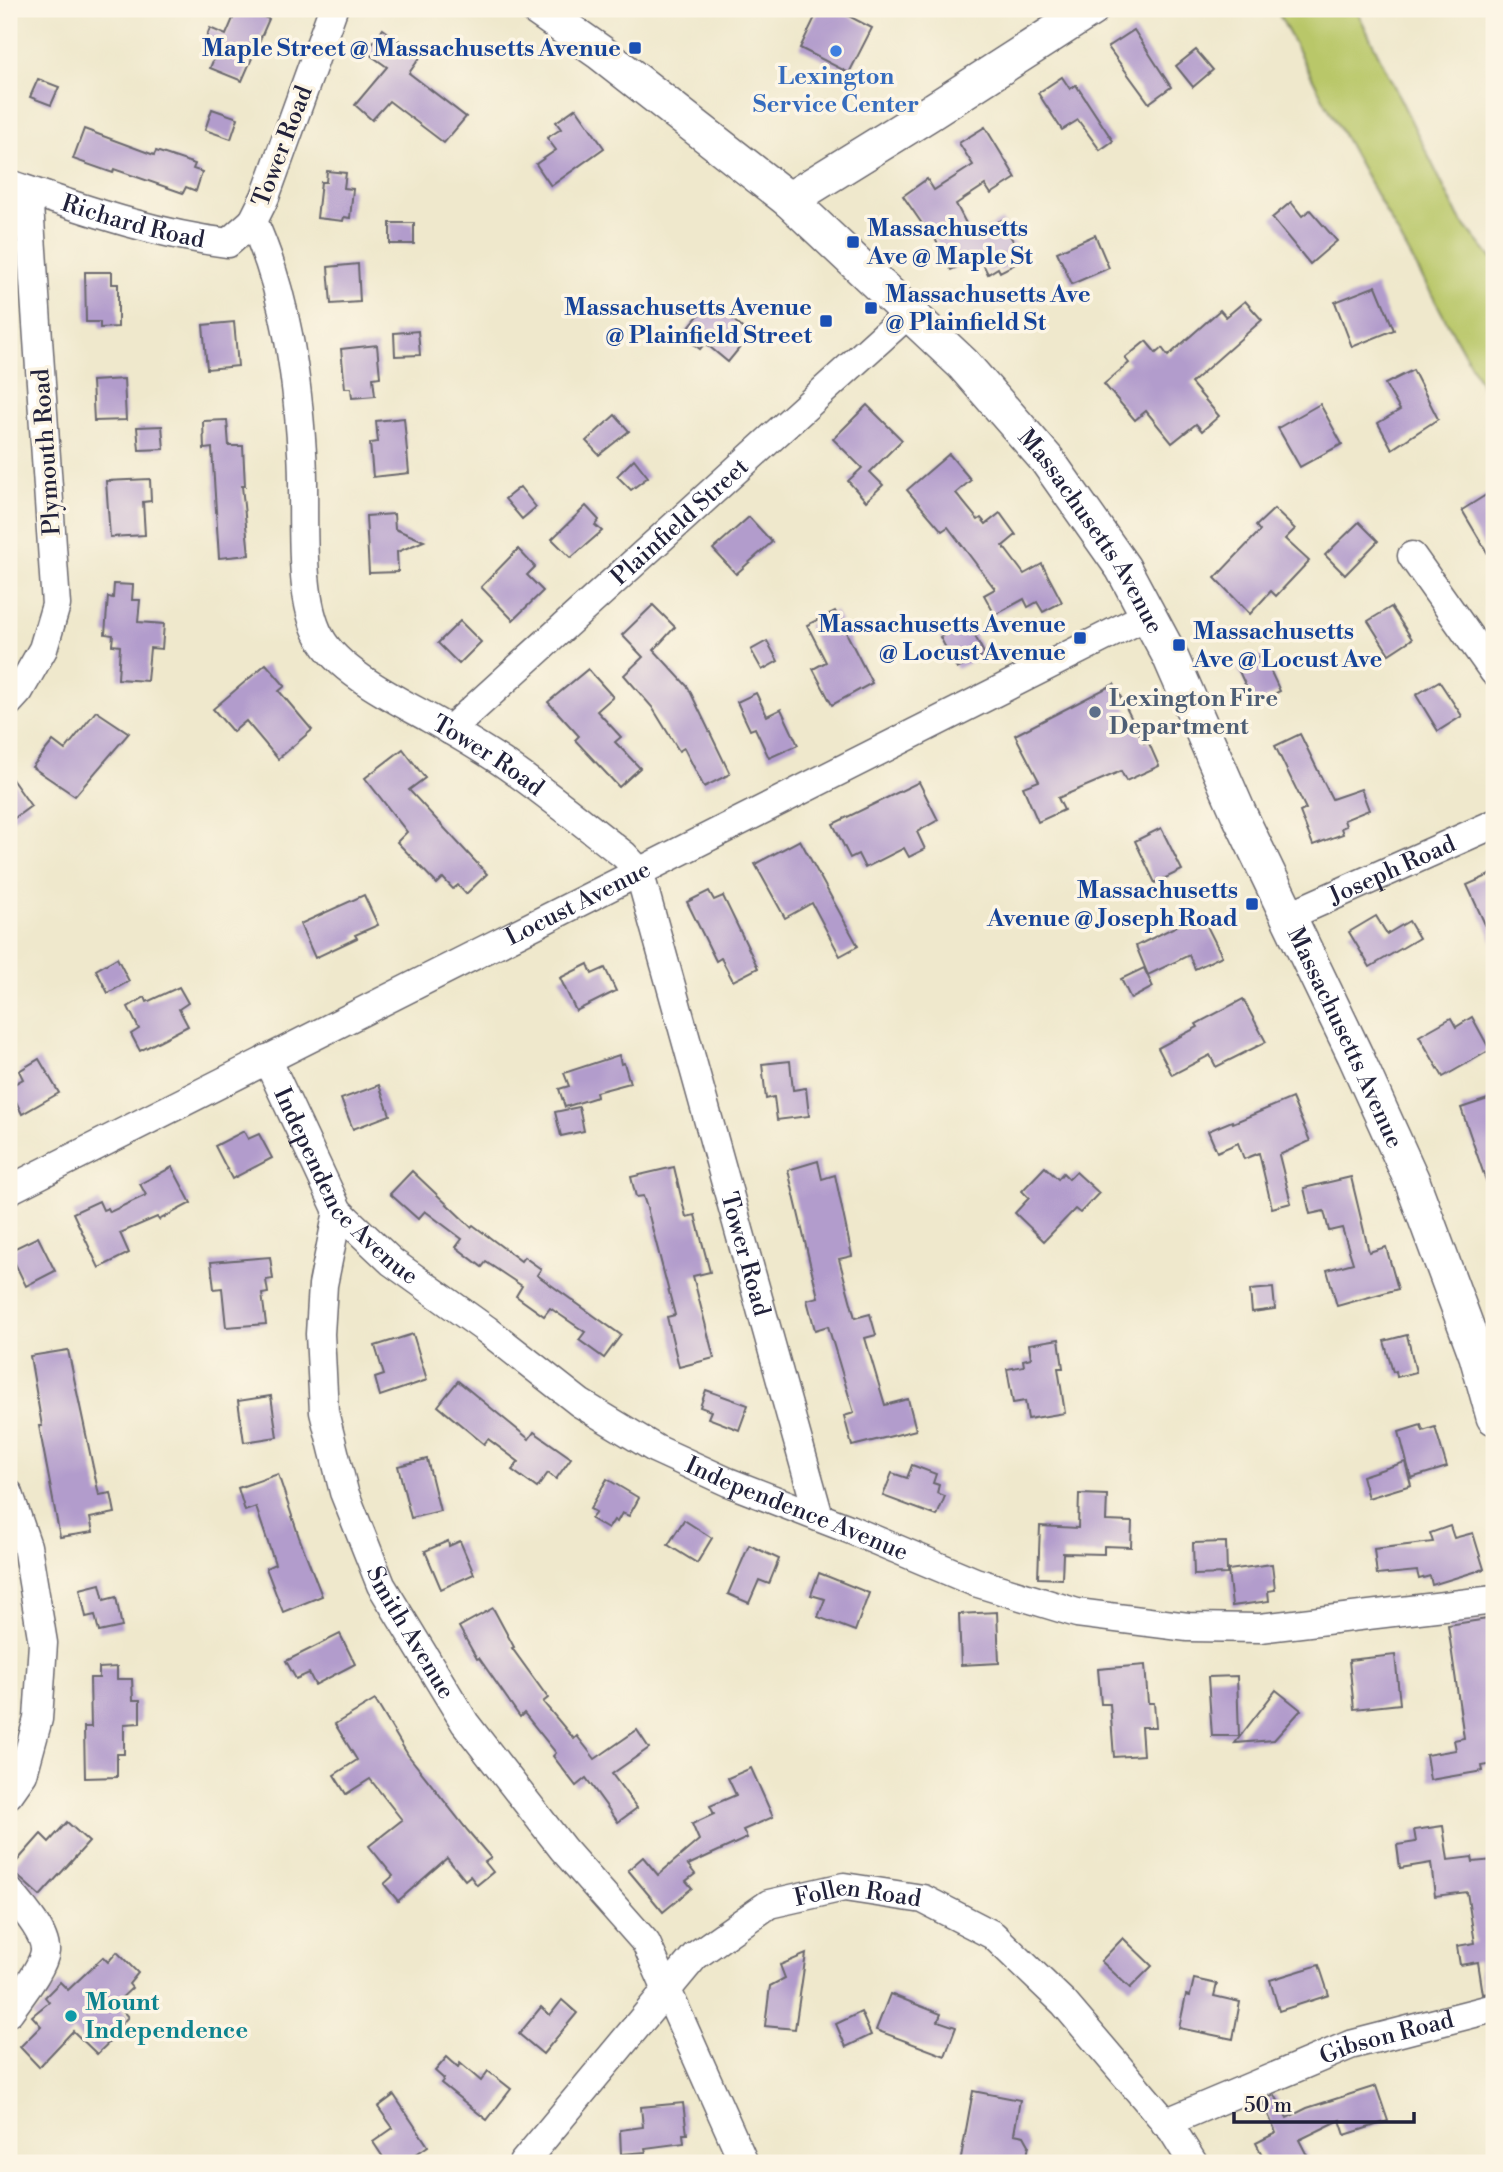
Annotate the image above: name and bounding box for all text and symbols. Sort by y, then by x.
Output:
place label: Maple Street @ Massachusetts Avenue [202,34,621,64]
marker: Maple Street @ Massachusetts Avenue [627,40,643,56]
marker: Lexington Service Center [828,43,844,59]
place label: Lexington Service Center [753,62,919,120]
street label: Tower Road [246,81,320,211]
street label: Richard Road [57,189,208,256]
place label: Massachusetts Ave @ Maple St [866,214,1033,272]
marker: Massachusetts Ave @ Maple St [845,234,861,250]
place label: Massachusetts Ave @ Plainfield St [885,280,1091,338]
place label: Massachusetts Avenue @ Plainfield Street [564,293,812,351]
marker: Massachusetts Ave @ Plainfield St [863,300,879,316]
marker: Massachusetts Avenue @ Plainfield Street [818,313,834,329]
street label: Plymouth Road [26,367,68,536]
street label: Massachusetts Avenue [1011,423,1169,639]
street label: Plainfield Street [605,452,756,592]
place label: Massachusetts Avenue @ Locust Avenue [818,610,1066,668]
place label: Massachusetts Ave @ Locust Ave [1192,617,1383,675]
marker: Massachusetts Avenue @ Locust Avenue [1072,630,1088,646]
marker: Massachusetts Ave @ Locust Ave [1171,637,1187,653]
place label: Lexington Fire Department [1109,684,1278,742]
marker: Lexington Fire Department [1087,704,1103,720]
street label: Tower Road [427,709,550,804]
street label: Joseph Road [1324,829,1461,912]
street label: Locust Avenue [501,855,656,953]
place label: Massachusetts Avenue @ Joseph Road [986,876,1238,934]
marker: Massachusetts Avenue @ Joseph Road [1244,896,1260,912]
street label: Massachusetts Avenue [1280,923,1409,1153]
street label: Independence Avenue [266,1083,424,1292]
street label: Tower Road [713,1189,776,1320]
street label: Independence Avenue [680,1450,913,1568]
street label: Smith Avenue [359,1562,461,1705]
street label: Follen Road [791,1873,924,1915]
place label: Mount Independence [85,1988,248,2046]
street label: Gibson Road [1315,2005,1457,2072]
marker: Mount Independence [63,2008,79,2024]
scale bar [1234,2081,1414,2125]
text: 50 m [1244,2093,1292,2119]

